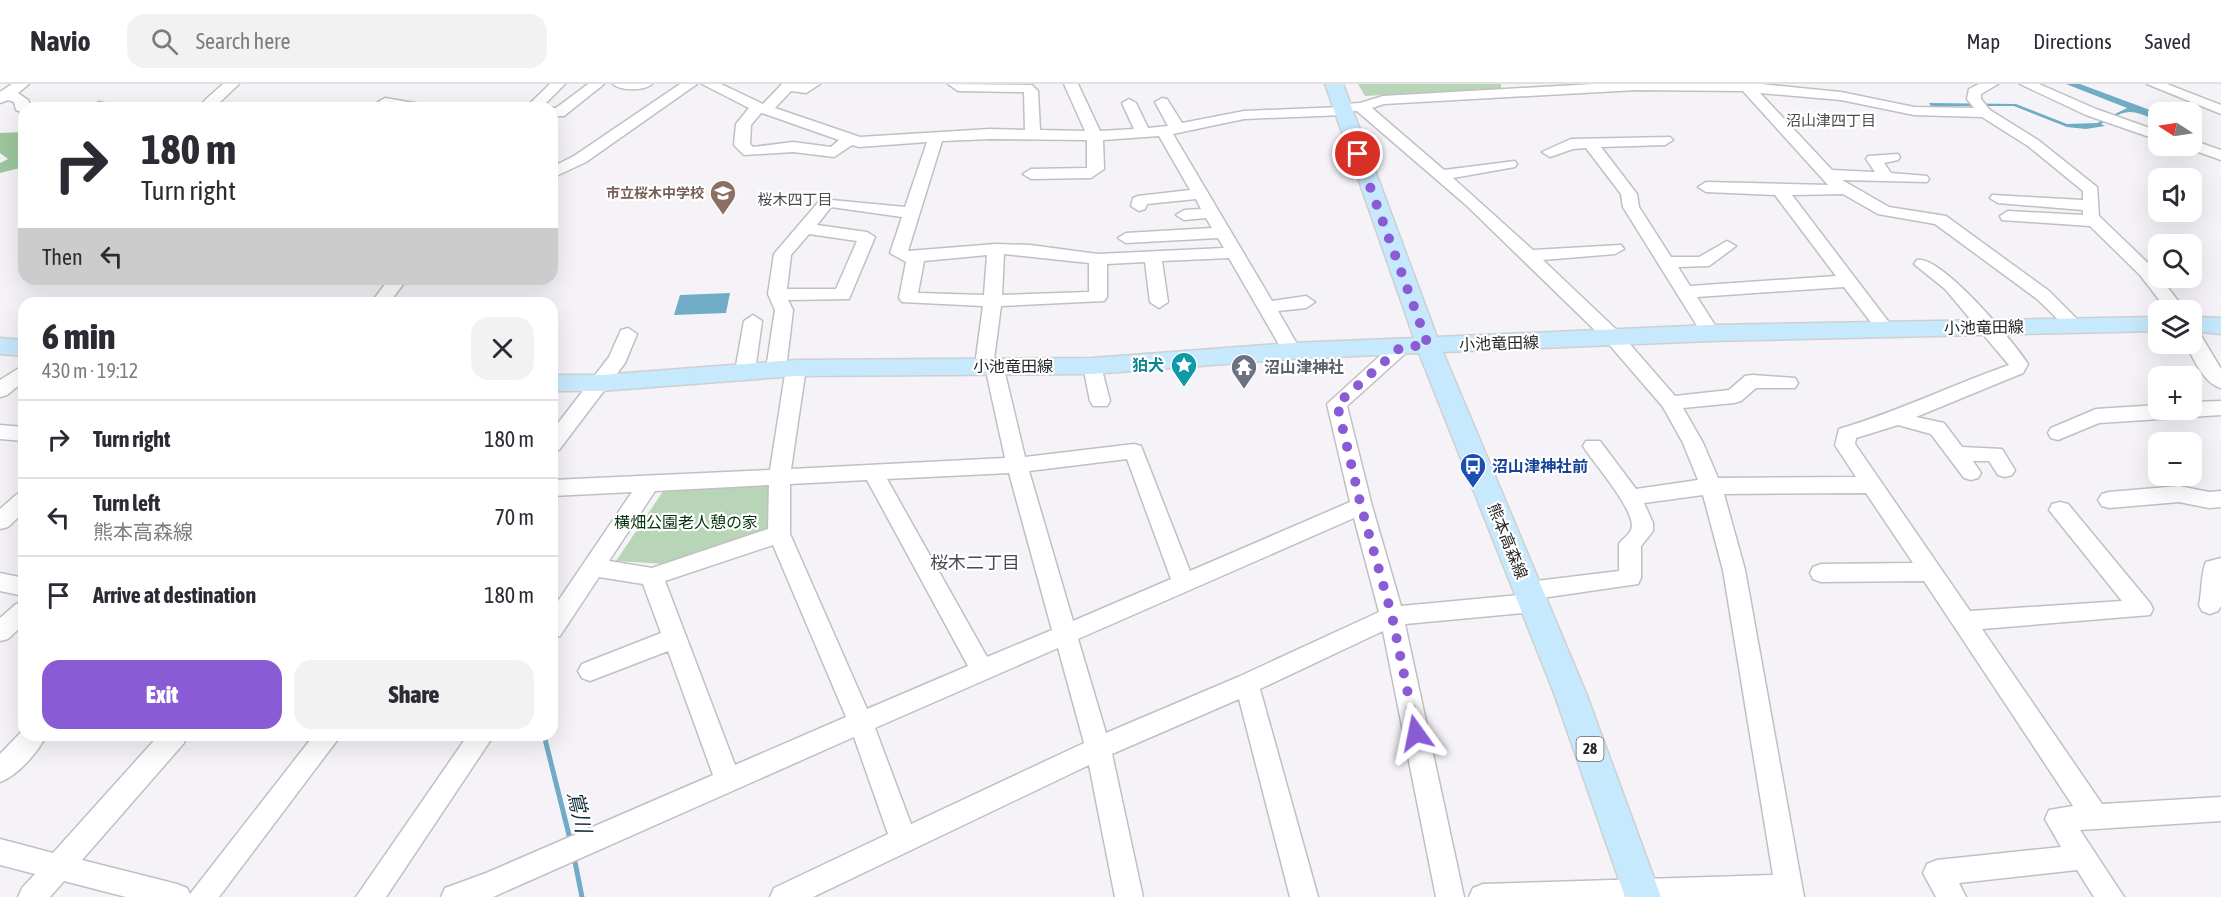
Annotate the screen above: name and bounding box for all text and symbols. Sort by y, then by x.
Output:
search box [127,14,547,68]
text: Navio [30,25,91,57]
icon: search [148,25,181,58]
text: Search here [196,28,291,54]
text: Map [1966,29,2000,53]
text: Directions [2033,29,2112,53]
text: Saved [2145,29,2191,53]
north arrow [2148,102,2202,156]
map controls [2148,102,2202,486]
district label: 沼山津四丁目 [1786,112,1876,129]
text: 180 m [141,125,236,173]
icon: right [42,126,120,204]
pin [1332,128,1383,179]
icon: arrive [1341,137,1374,170]
button: sound [2148,168,2202,222]
text: Turn right [141,175,236,206]
school or university icon: 市立桜木中学校 [708,178,738,216]
place label: 市立桜木中学校 [606,185,704,201]
district label: 桜木四丁目 [757,191,833,208]
button: search [2148,234,2202,288]
icon: left [95,240,128,273]
text: Then [42,244,83,270]
button: layers [2148,300,2202,354]
text: 6 min [42,315,116,357]
button: close [471,317,534,380]
street label: 小池竜田線 [1944,317,2024,337]
street label: 小池竜田線 [1459,333,1539,353]
place icon: 狛犬 [1169,350,1199,388]
temple icon: 沼山津神社 [1229,352,1259,390]
place label: 狛犬 [1132,356,1164,374]
street label: 小池竜田線 [973,357,1053,375]
place label: 沼山津神社 [1264,358,1344,376]
text: 430 m · 19:12 [42,359,138,382]
button: + [2148,366,2202,420]
icon: right [42,423,75,456]
text: Turn right [93,426,170,452]
text: 180 m [484,426,534,452]
button: − [2148,432,2202,486]
bus stop icon: 沼山津神社前 [1458,451,1488,489]
place label: 沼山津神社前 [1492,457,1588,475]
text: Turn left [93,490,160,516]
icon: left [42,501,75,534]
street label: 熊本高森線 [1485,501,1531,581]
text: 70 m [494,504,534,530]
park label: 横畑公園老人憩の家 [614,513,758,531]
text: 熊本高森線 [93,520,193,543]
district label: 桜木二丁目 [930,552,1020,573]
icon: arrive [42,579,75,612]
text: Arrive at destination [93,582,256,608]
text: 180 m [484,582,534,608]
button: Exit [42,660,282,729]
button: Share [294,660,534,729]
position arrow [1384,701,1448,765]
road number: 28 [1576,737,1604,761]
water label: 鴬川 [564,789,597,837]

